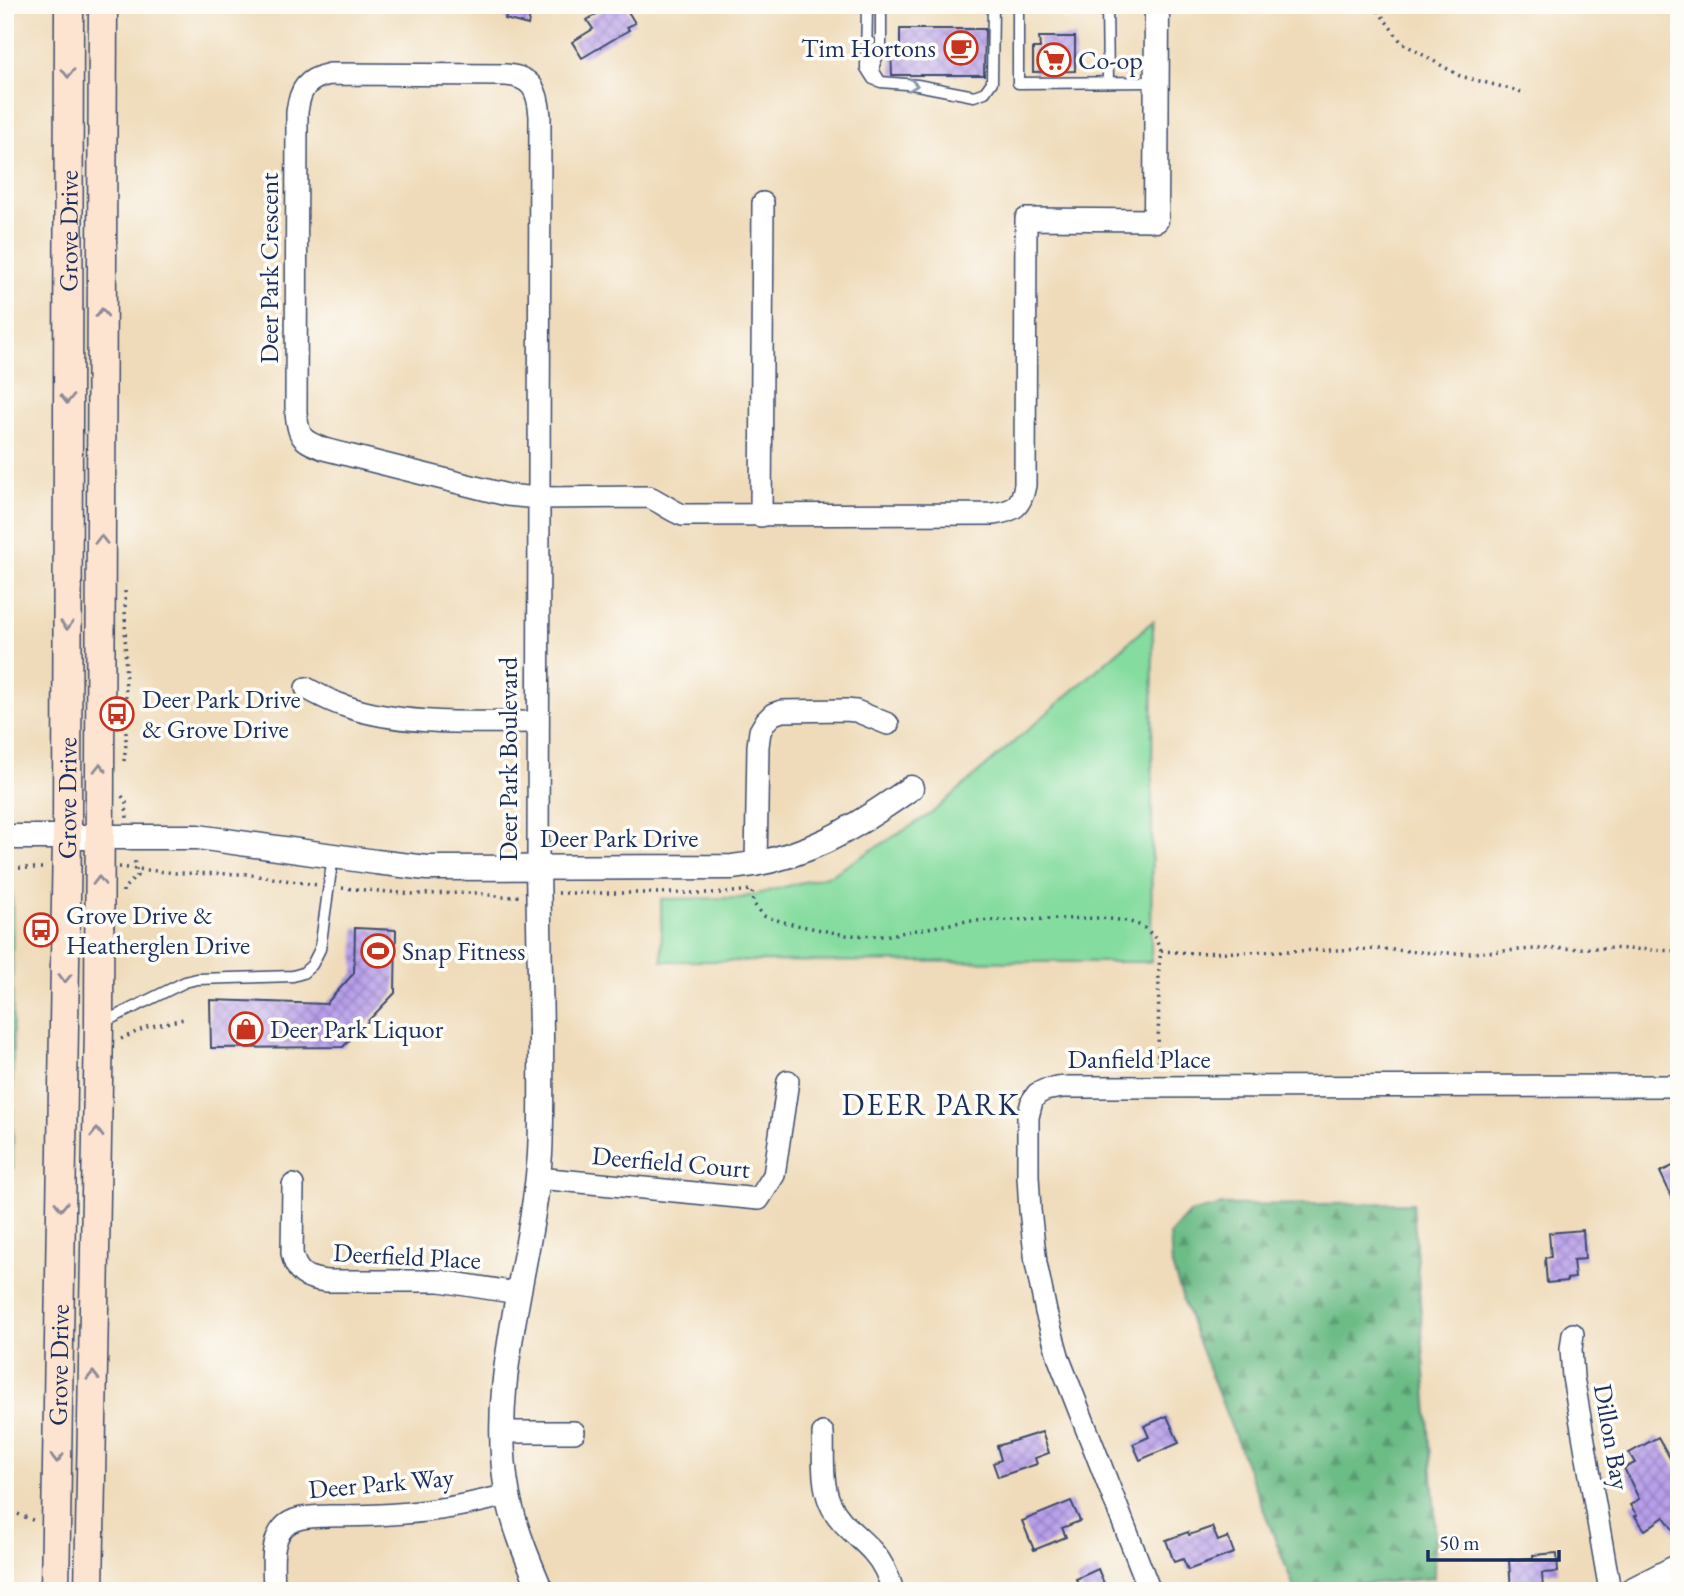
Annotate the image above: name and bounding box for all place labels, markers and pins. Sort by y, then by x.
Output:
cafe icon: Tim Hortons [942,29,980,67]
place label: Tim Hortons [801,31,936,65]
supermarket icon: Co-op [1035,41,1073,79]
place label: Co-op [1078,43,1143,77]
place label: Deer Park Drive & Grove Drive [142,682,301,746]
bus stop icon: Deer Park Drive & Grove Drive [98,695,136,733]
place label: Grove Drive & Heatherglen Drive [66,898,250,962]
bus stop icon: Grove Drive & Heatherglen Drive [22,911,60,949]
sports icon: Snap Fitness [359,932,397,970]
place label: Snap Fitness [402,934,525,968]
shop icon: Deer Park Liquor [227,1010,265,1048]
place label: Deer Park Liquor [270,1012,444,1046]

